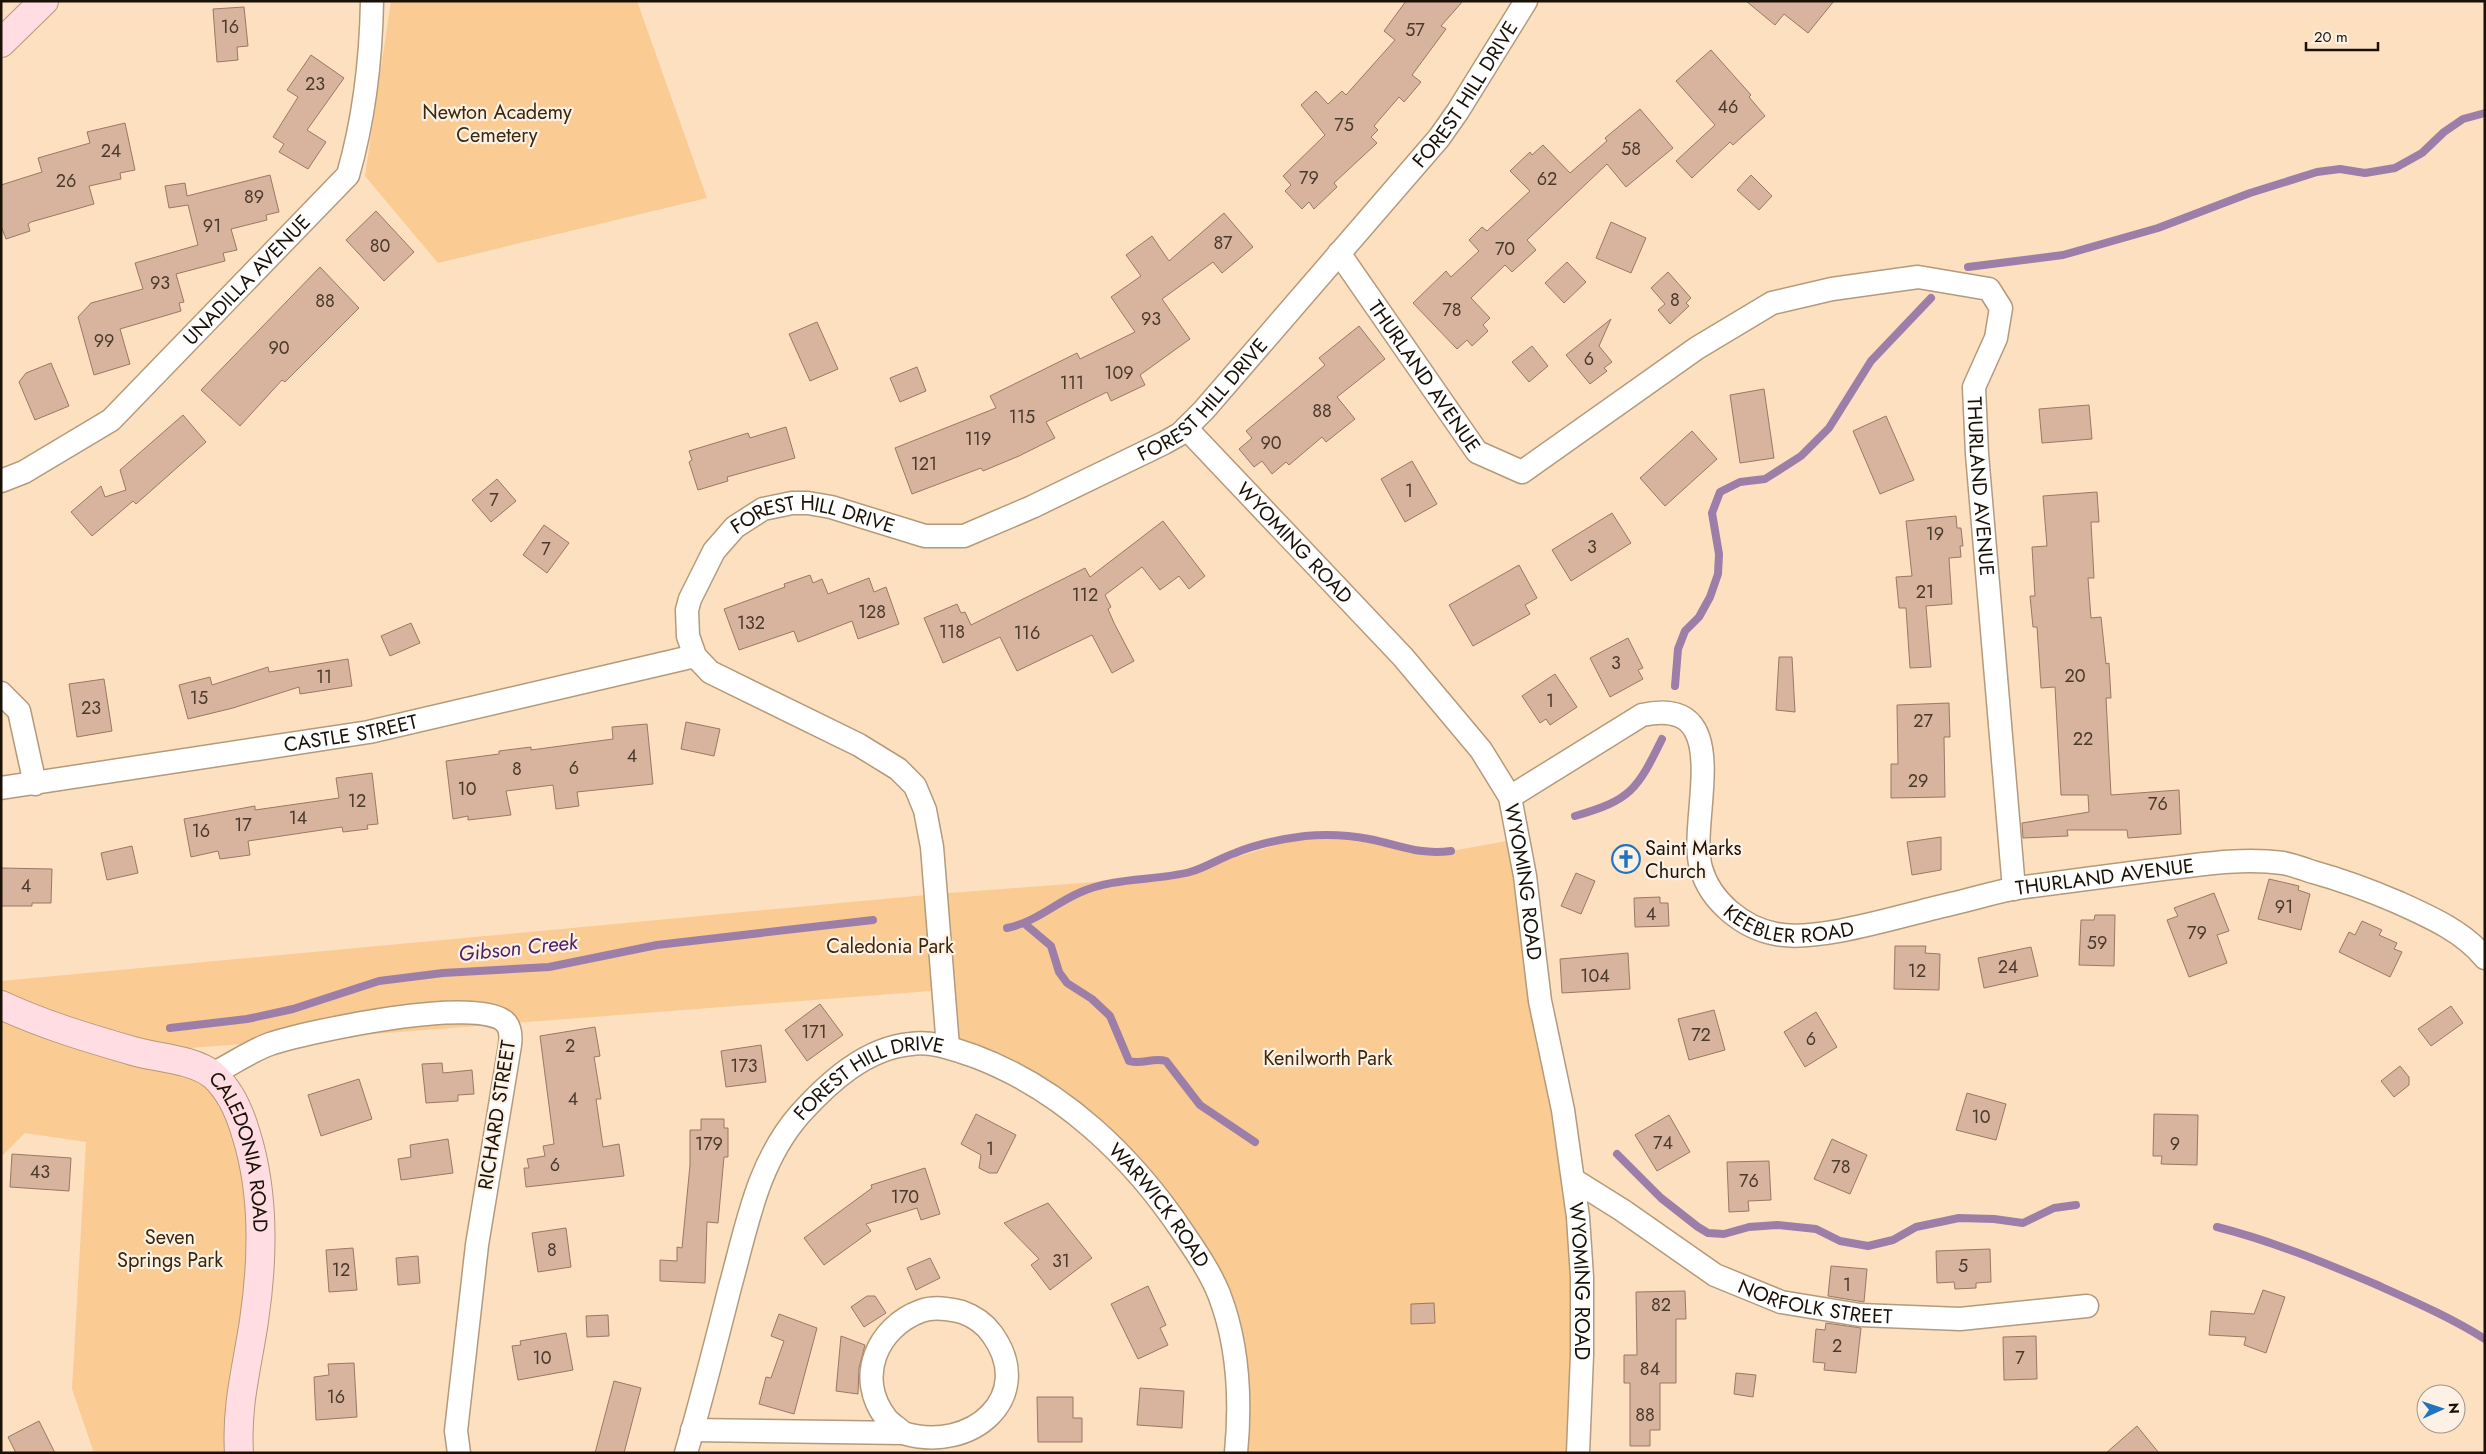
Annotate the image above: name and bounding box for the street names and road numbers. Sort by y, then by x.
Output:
street label: FOREST HILL DRIVE [1405,15,1525,174]
street label: UNADILLA AVENUE [176,208,317,352]
street label: THURLAND AVENUE [1361,294,1488,458]
street label: FOREST HILL DRIVE [1132,332,1274,468]
street label: THURLAND AVENUE [1960,396,2002,577]
street label: WYOMING ROAD [1230,475,1360,610]
street label: FOREST HILL DRIVE [729,518,901,548]
street label: CASTLE STREET [282,706,421,759]
street label: WYOMING ROAD [1497,801,1549,962]
street label: THURLAND AVENUE [2014,851,2196,903]
street label: KEEBLER ROAD [1717,897,1857,950]
street label: FOREST HILL DRIVE [787,1029,947,1127]
street label: RICHARD STREET [471,1038,523,1192]
street label: CALEDONIA ROAD [202,1064,275,1233]
street label: WARWICK ROAD [1102,1136,1217,1273]
street label: WYOMING ROAD [1562,1200,1597,1360]
street label: NORFOLK STREET [1734,1272,1894,1331]

